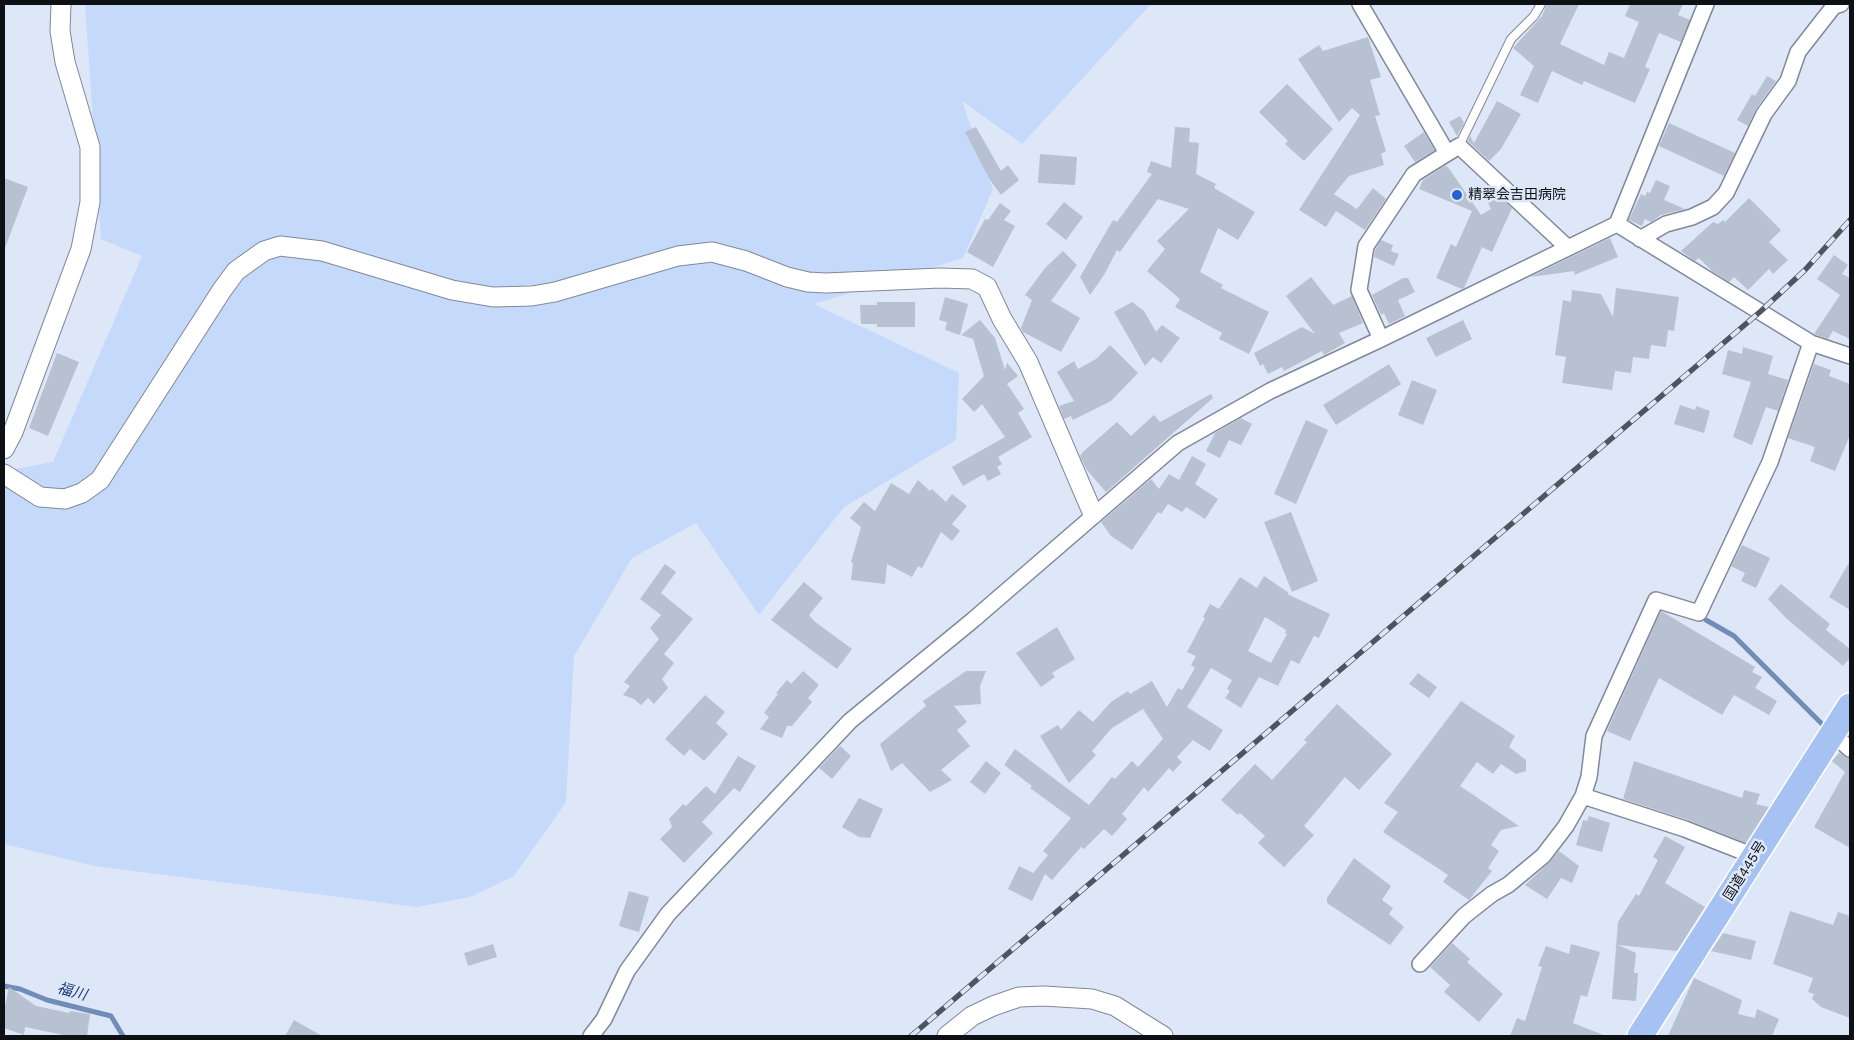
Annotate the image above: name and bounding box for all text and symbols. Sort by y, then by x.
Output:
place label: 精翠会吉田病院 [1468,187,1566,203]
marker: 精翠会吉田病院 [1450,188,1464,202]
street label: 国道445号 [1720,838,1770,904]
water label: 福川 [55,979,89,1005]

